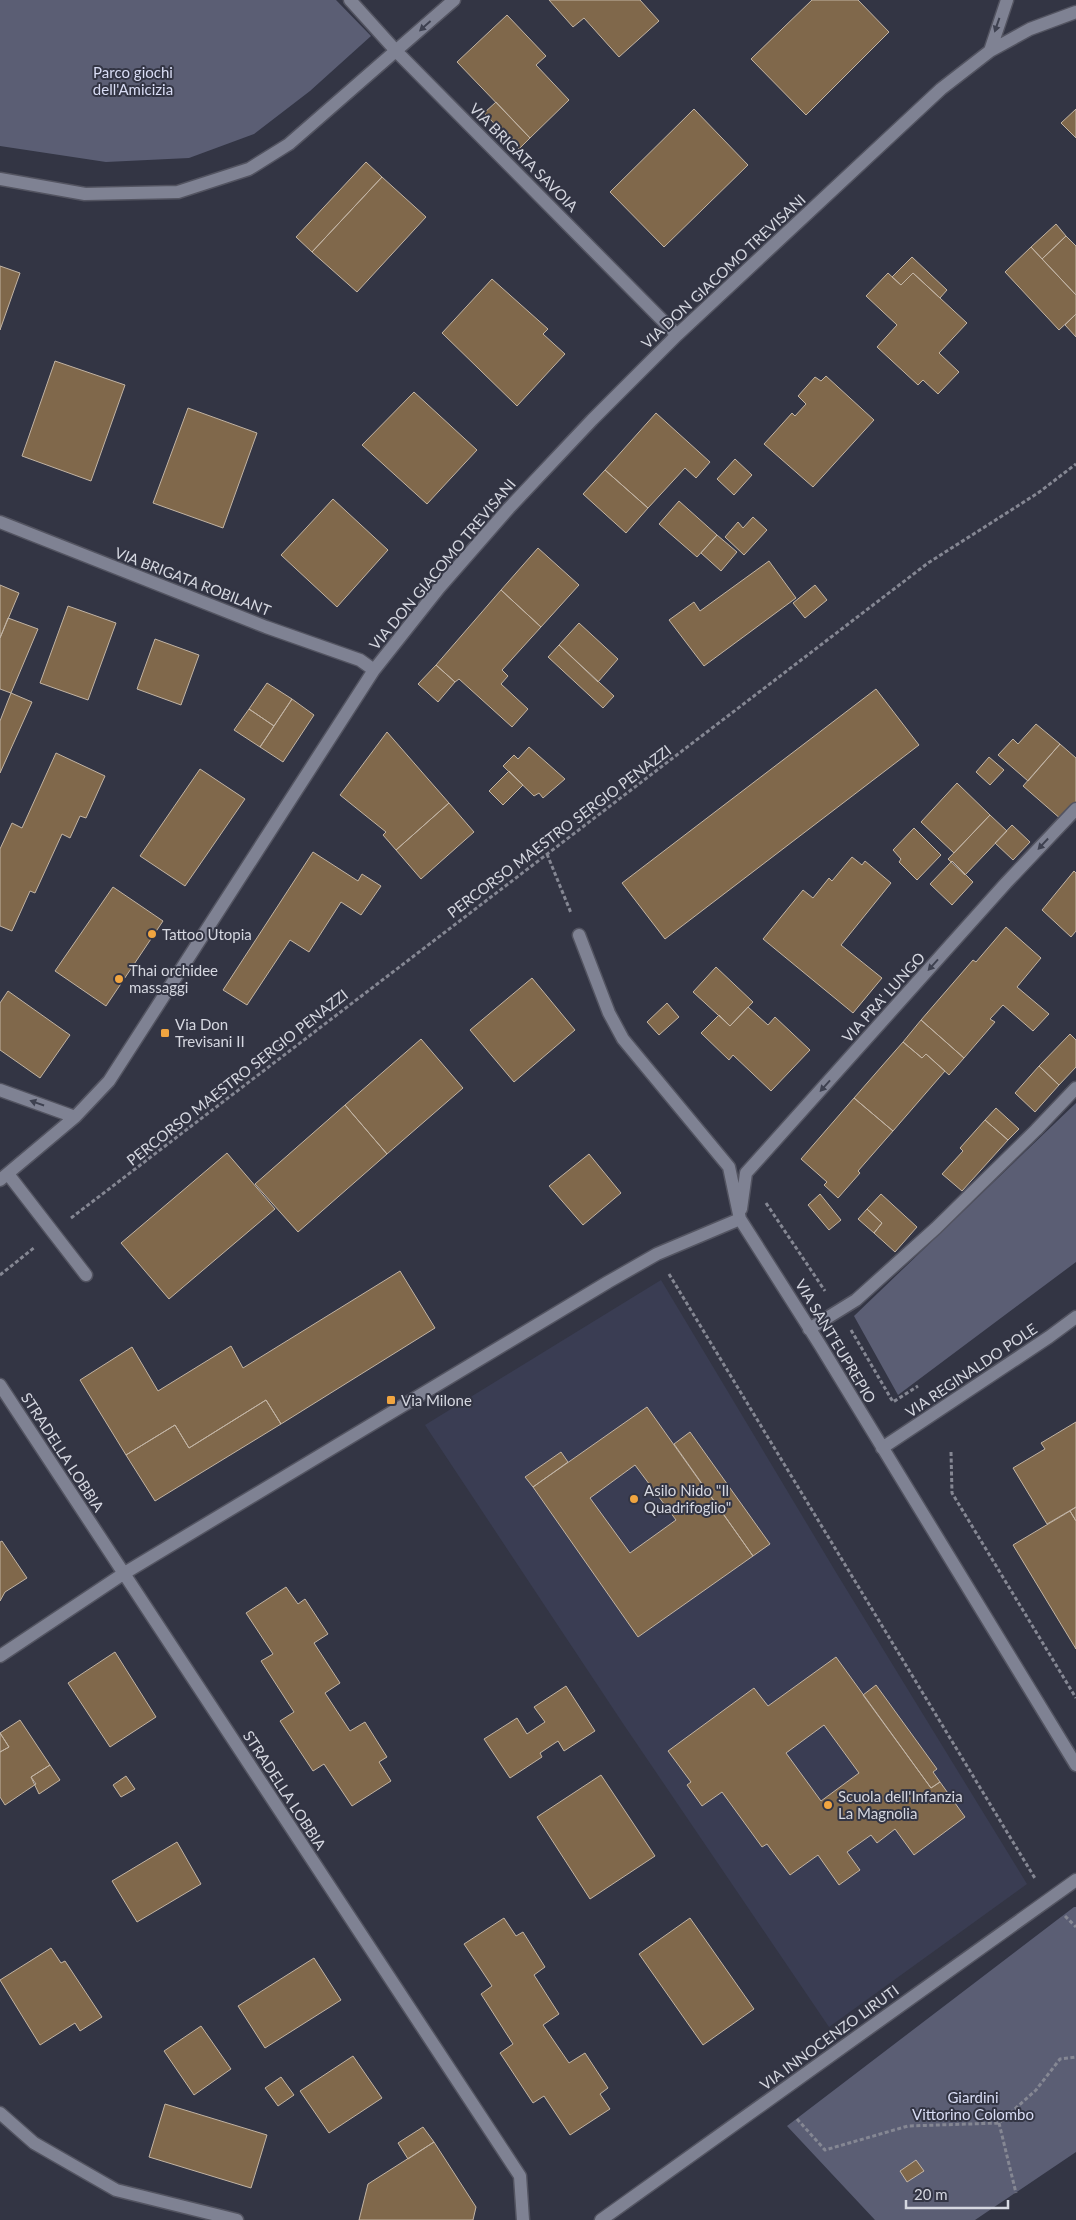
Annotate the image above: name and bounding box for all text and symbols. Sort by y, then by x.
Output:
one-way arrow [993,18,1001,33]
one-way arrow [420,20,432,32]
park label: Parco giochi dell'Amicizia [93,63,173,98]
street label: VIA BRIGATA SAVOIA [466,99,583,216]
street label: VIA DON GIACOMO TREVISANI [637,190,809,352]
street label: VIA DON GIACOMO TREVISANI [365,475,519,653]
street label: VIA BRIGATA ROBILANT [112,543,274,619]
street label: PERCORSO MAESTRO SERGIO PENAZZI [443,741,675,921]
one-way arrow [1037,838,1049,850]
place label: Tattoo Utopia [162,925,252,943]
marker: Tattoo Utopia [146,928,158,940]
street label: VIA PRA' LUNGO [838,948,928,1046]
one-way arrow [928,958,939,971]
place label: Thai orchidee massaggi [129,961,218,996]
marker: Thai orchidee massaggi [113,973,125,985]
street label: PERCORSO MAESTRO SERGIO PENAZZI [123,985,351,1169]
place label: Via Don Trevisani II [175,1015,245,1050]
marker: Via Don Trevisani II [159,1027,171,1039]
one-way arrow [819,1079,831,1091]
one-way arrow [30,1099,45,1106]
street label: VIA SANT'EUPREPIO [792,1276,880,1406]
street label: VIA REGINALDO POLE [902,1319,1040,1421]
street label: STRADELLA LOBBIA [18,1389,109,1516]
place label: Via Milone [401,1391,472,1409]
marker: Via Milone [385,1394,397,1406]
place label: Asilo Nido "Il Quadrifoglio" [644,1481,731,1516]
marker: Asilo Nido "Il Quadrifoglio" [628,1493,640,1505]
street label: STRADELLA LOBBIA [240,1727,331,1854]
place label: Scuola dell'Infanzia La Magnolia [838,1787,963,1822]
marker: Scuola dell'Infanzia La Magnolia [822,1799,834,1811]
street label: VIA INNOCENZO LIRUTI [756,1981,902,2093]
park label: Giardini Vittorino Colombo [912,2088,1034,2123]
scale bar [906,2178,1008,2210]
text: 20 m [914,2185,948,2203]

